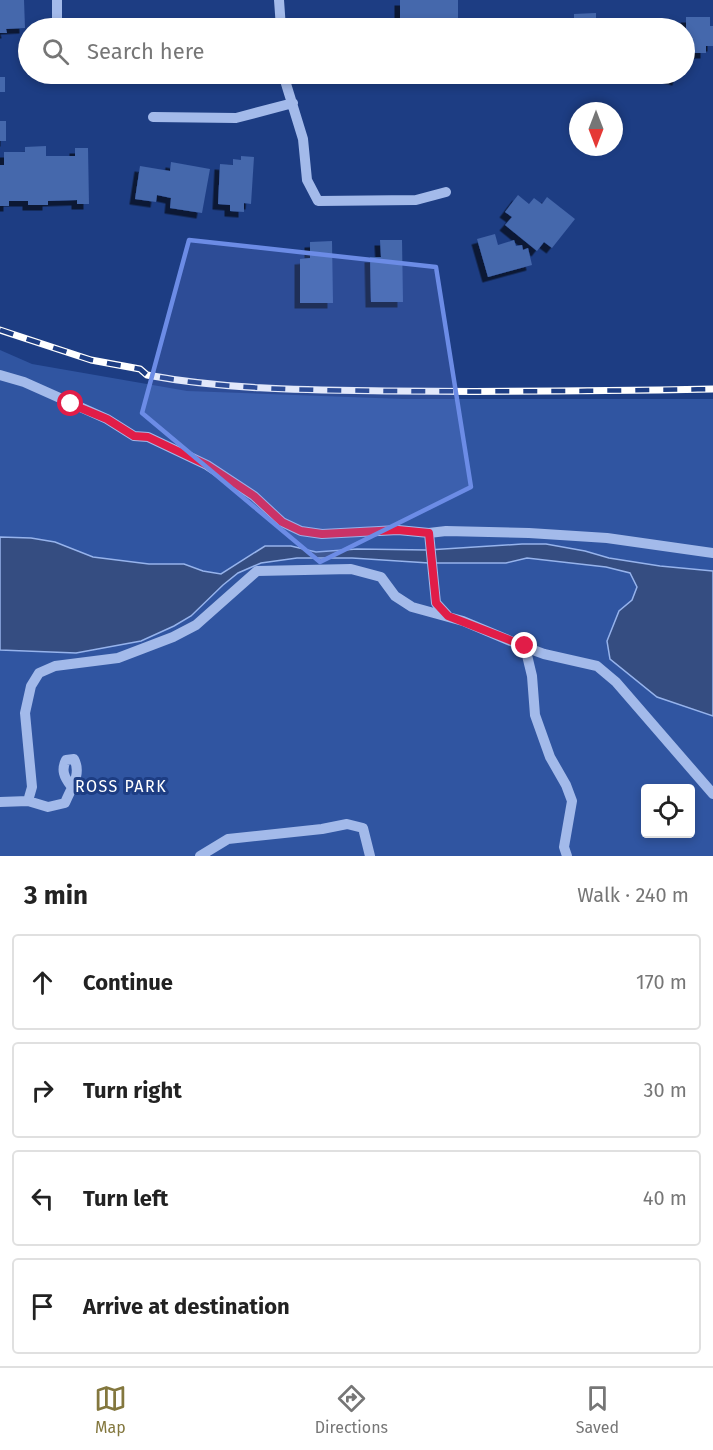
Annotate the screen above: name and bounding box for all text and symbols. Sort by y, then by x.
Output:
search box [18,18,695,84]
icon: search [39,35,72,68]
text: Search here [87,38,205,65]
north arrow [569,102,623,156]
route start [57,390,83,416]
route end [511,632,537,658]
district label: ROSS PARK [75,777,167,796]
map controls [641,784,695,838]
button: locate [641,784,695,838]
text: 3 min [24,880,88,911]
text: Walk · 240 m [577,883,689,907]
icon: ahead [26,966,59,999]
text: Continue [83,969,173,996]
text: 170 m [636,970,687,994]
icon: right [26,1074,59,1107]
text: Turn right [83,1077,182,1104]
text: 30 m [643,1078,687,1102]
icon: left [26,1182,59,1215]
text: Turn left [83,1185,168,1212]
text: 40 m [643,1186,687,1210]
icon: arrive [26,1290,59,1323]
text: Arrive at destination [83,1293,290,1320]
tab: Map [94,1382,127,1437]
tab: Directions [315,1382,388,1437]
tab: Saved [576,1382,619,1437]

